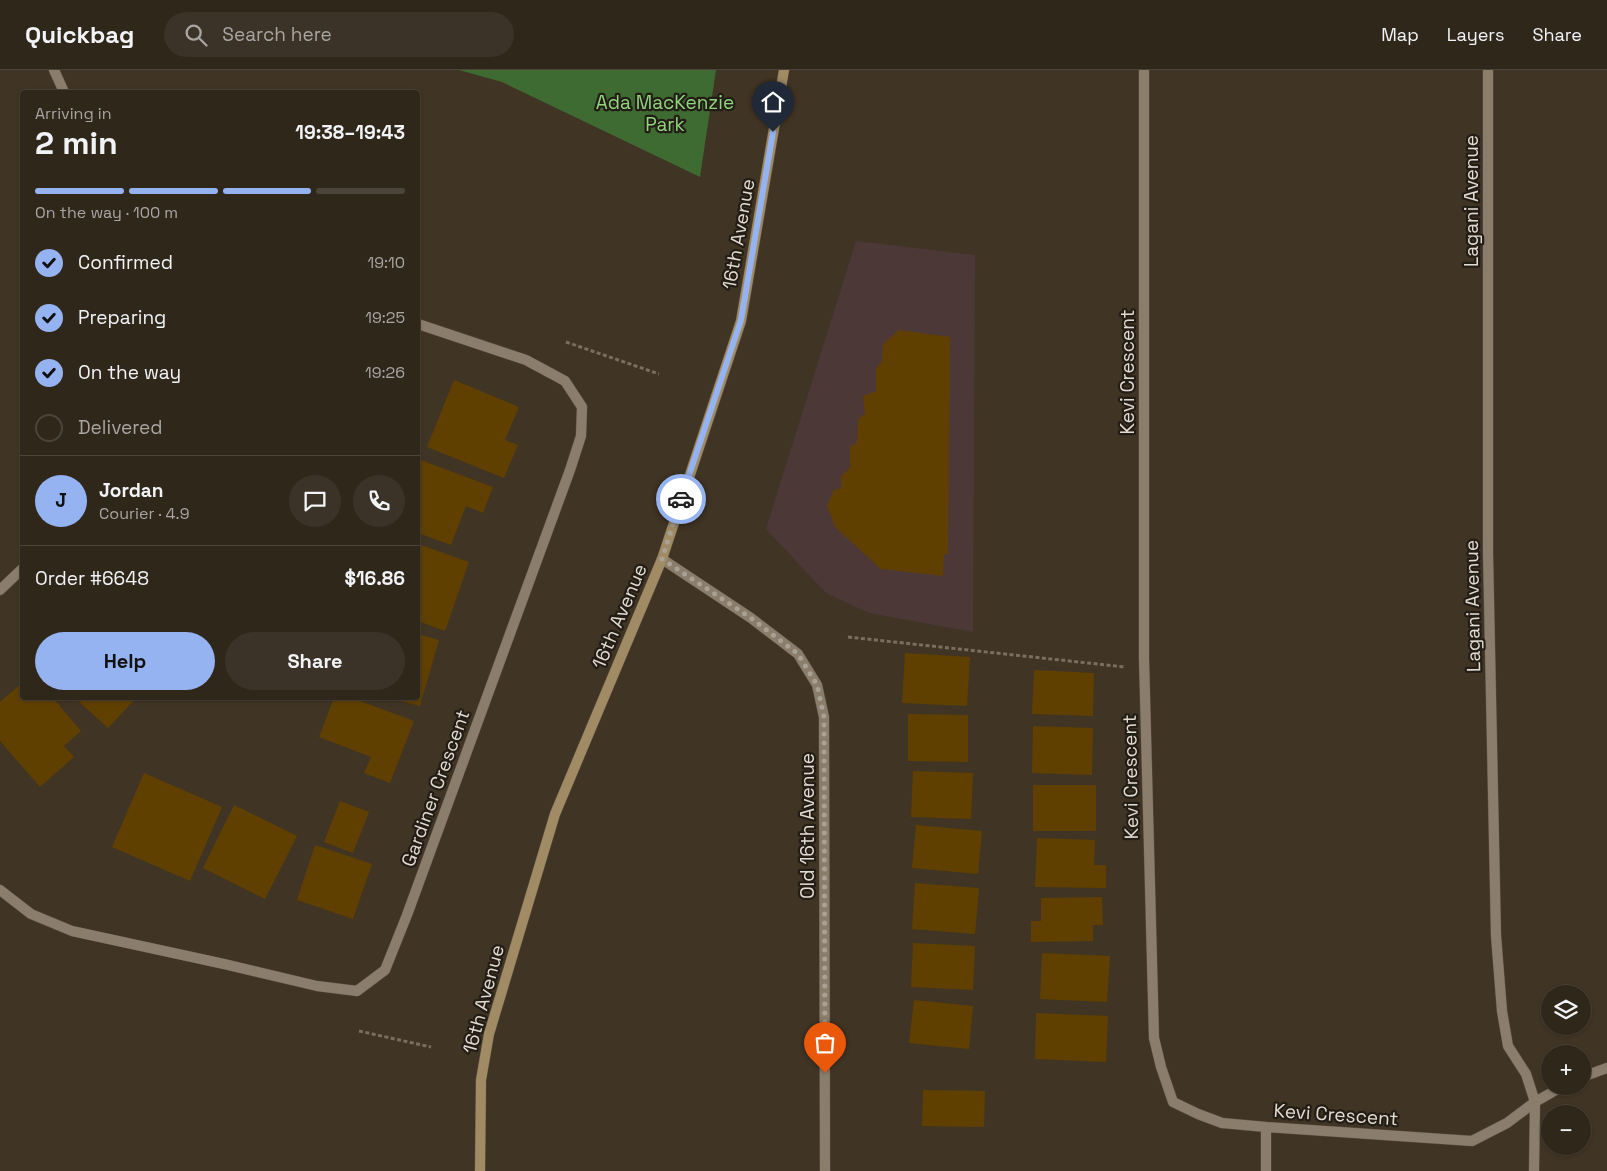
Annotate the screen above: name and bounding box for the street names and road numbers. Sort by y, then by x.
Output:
street label: Lagani Avenue [1459,135,1484,267]
street label: 16th Avenue [716,177,761,291]
street label: Kevi Crescent [1115,310,1140,434]
street label: Lagani Avenue [1459,540,1486,672]
street label: 16th Avenue [586,560,653,672]
street label: Gardiner Crescent [395,706,475,870]
street label: Kevi Crescent [1117,714,1144,840]
street label: Old 16th Avenue [795,753,820,899]
street label: 16th Avenue [457,942,510,1056]
street label: Kevi Crescent [1273,1098,1399,1131]

